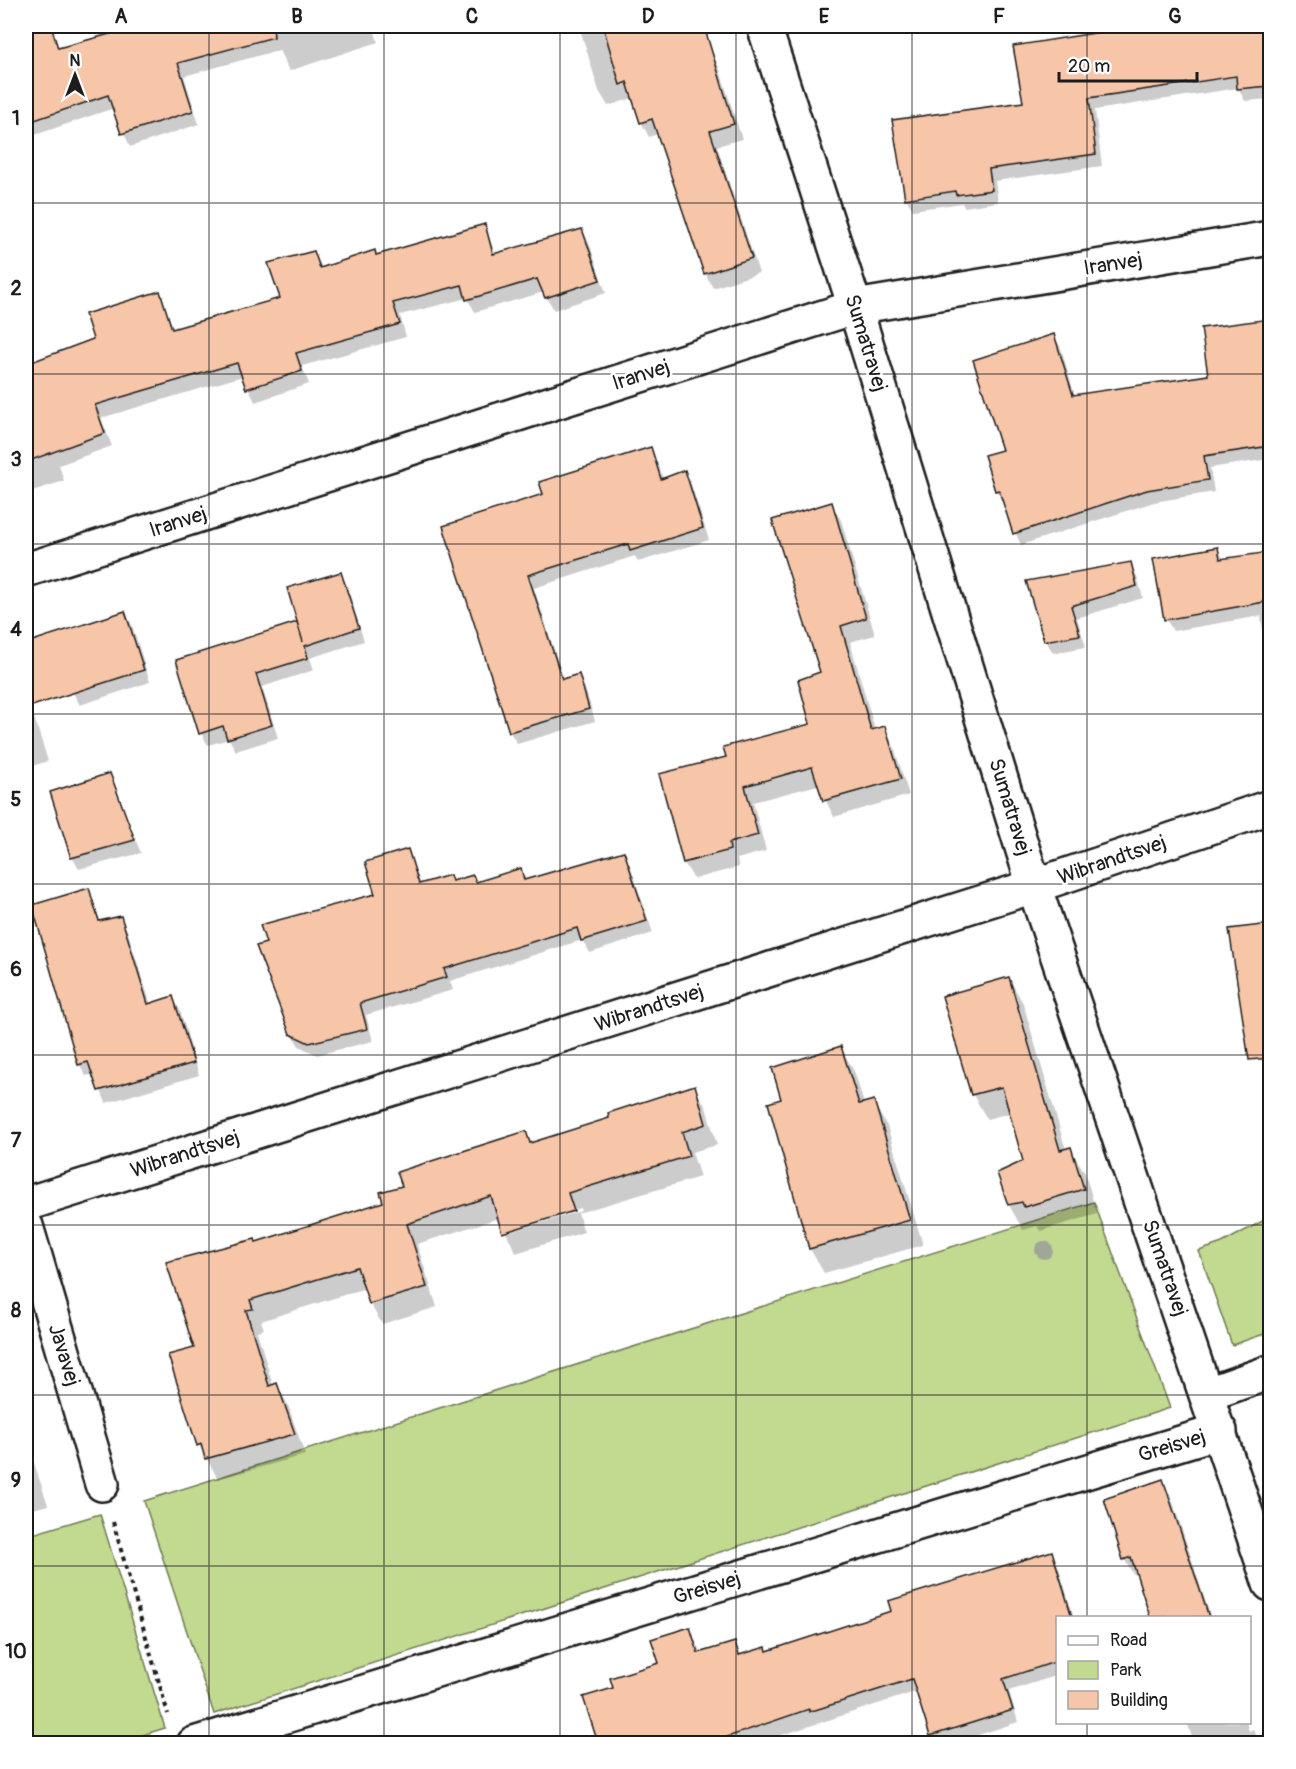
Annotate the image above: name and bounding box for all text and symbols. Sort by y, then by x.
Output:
text: A [115,4,128,29]
text: B [291,4,303,29]
text: C [466,4,478,29]
text: D [642,4,655,29]
text: E [819,4,830,29]
text: F [993,4,1005,29]
text: G [1168,4,1182,29]
north arrow [45,45,105,105]
scale bar [1059,45,1197,83]
text: N [70,51,81,71]
text: 20 m [1068,55,1110,78]
text: 1 [12,106,20,131]
street label: Iranvej [1082,246,1144,282]
text: 2 [10,276,22,301]
street label: Sumatravej [838,291,894,395]
street label: Iranvej [609,353,673,397]
text: 3 [10,447,22,472]
street label: Iranvej [146,500,210,544]
text: 4 [10,617,22,642]
street label: Sumatravej [982,755,1038,859]
text: 5 [11,787,22,812]
street label: Wibrandtsvej [1054,829,1170,891]
text: 6 [10,957,22,982]
street label: Wibrandtsvej [591,978,707,1038]
street label: Wibrandtsvej [127,1124,243,1184]
text: 7 [11,1128,22,1153]
street label: Sumatravej [1136,1216,1194,1320]
text: 8 [11,1298,21,1323]
street label: Javavej [42,1321,86,1389]
street label: Greisvej [1135,1423,1209,1469]
text: 9 [11,1468,21,1493]
street label: Greisvej [670,1565,744,1611]
legend [1056,1616,1251,1724]
text: Road [1110,1629,1147,1652]
text: 10 [5,1639,27,1664]
text: Park [1110,1659,1142,1682]
text: Building [1110,1689,1168,1712]

